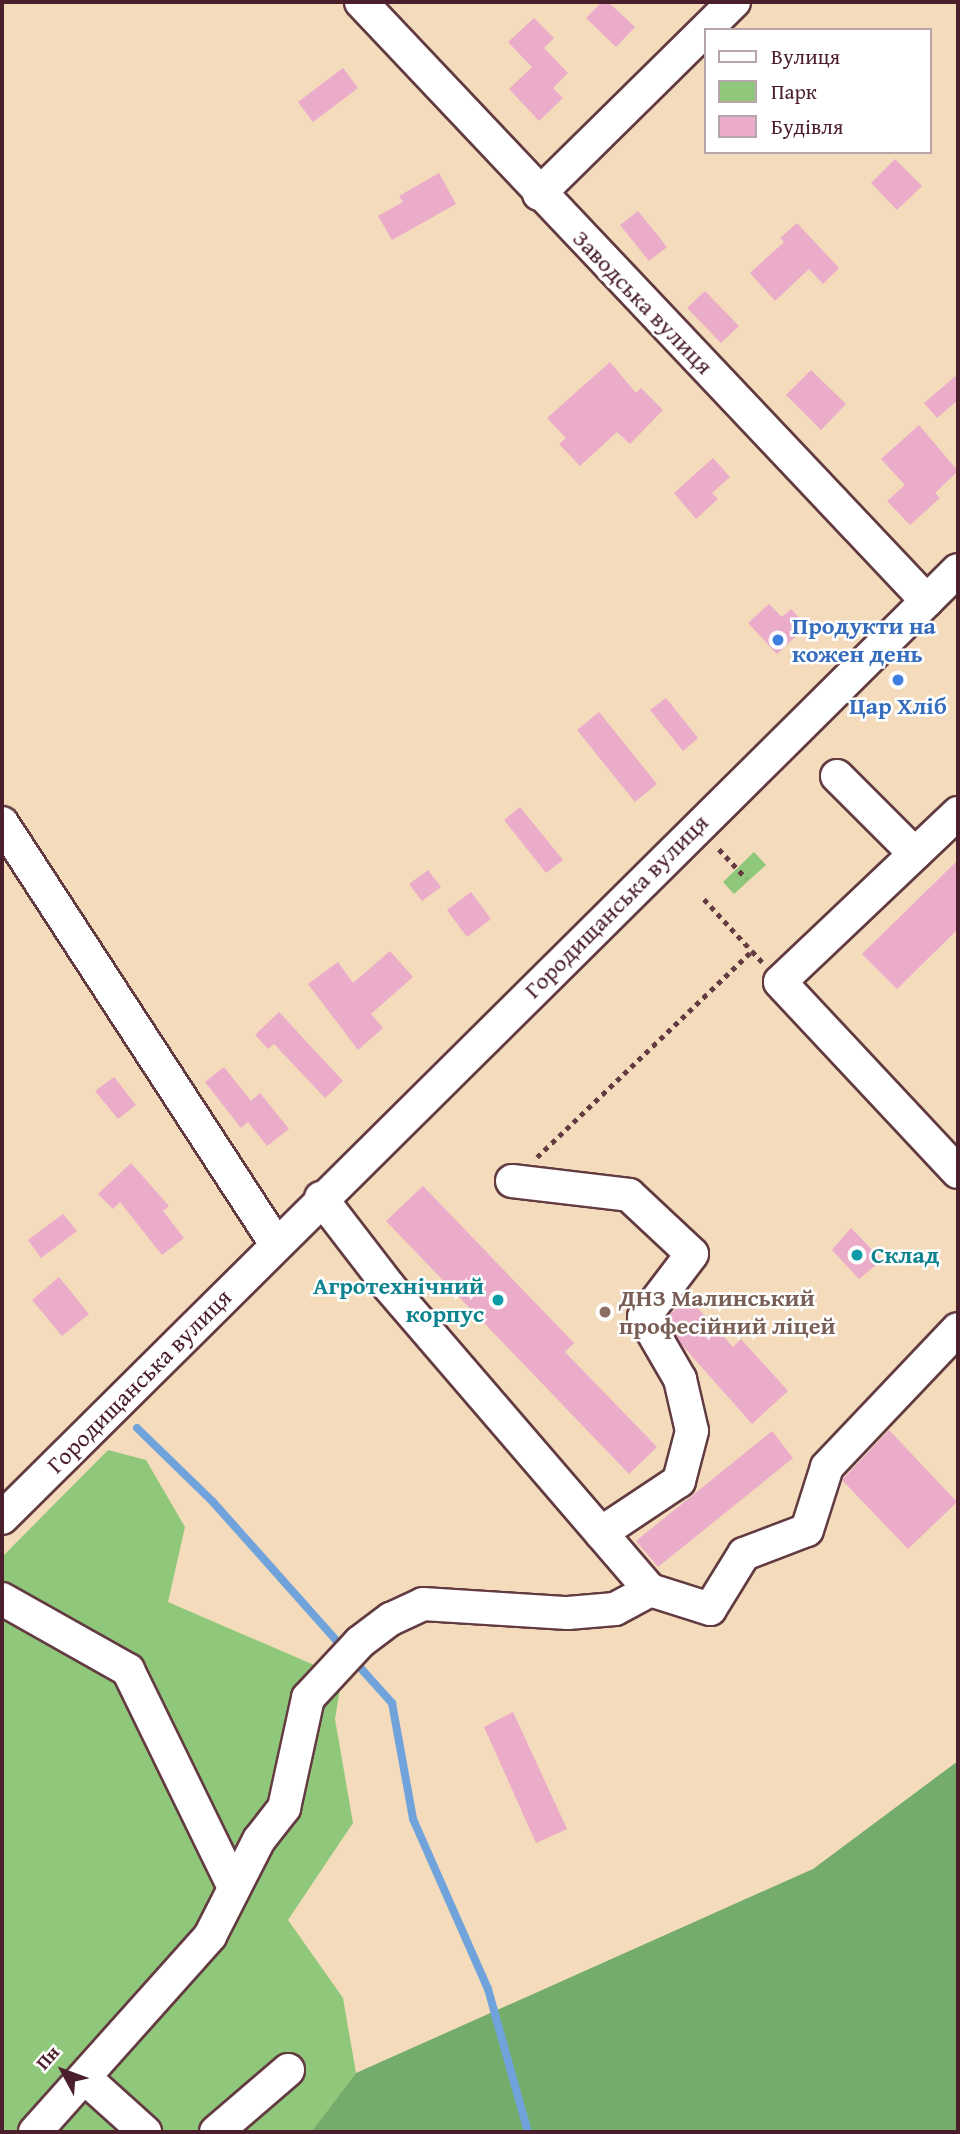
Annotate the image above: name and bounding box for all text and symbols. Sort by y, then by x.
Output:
legend [704,28,932,154]
text: Вулиця [771,41,840,72]
text: Парк [771,76,817,107]
text: Будівля [771,111,843,142]
street label: Заводська вулиця [567,224,719,380]
place label: Продукти на кожен день [792,612,936,668]
marker: Продукти на кожен день [770,632,786,648]
marker: Цар Хліб [890,672,906,688]
place label: Цар Хліб [849,692,947,720]
street label: Городищанська вулиця [518,808,714,1004]
place label: Склад [871,1241,939,1269]
marker: Склад [849,1247,865,1263]
place label: Агротехнічний корпус [313,1272,484,1328]
street label: Городищанська вулиця [41,1283,237,1479]
place label: ДНЗ Малинський професійний ліцей [619,1284,836,1340]
marker: Агротехнічний корпус [490,1292,506,1308]
marker: ДНЗ Малинський професійний ліцей [597,1304,613,1320]
north arrow [28,2036,98,2106]
text: Пн [29,2039,66,2076]

